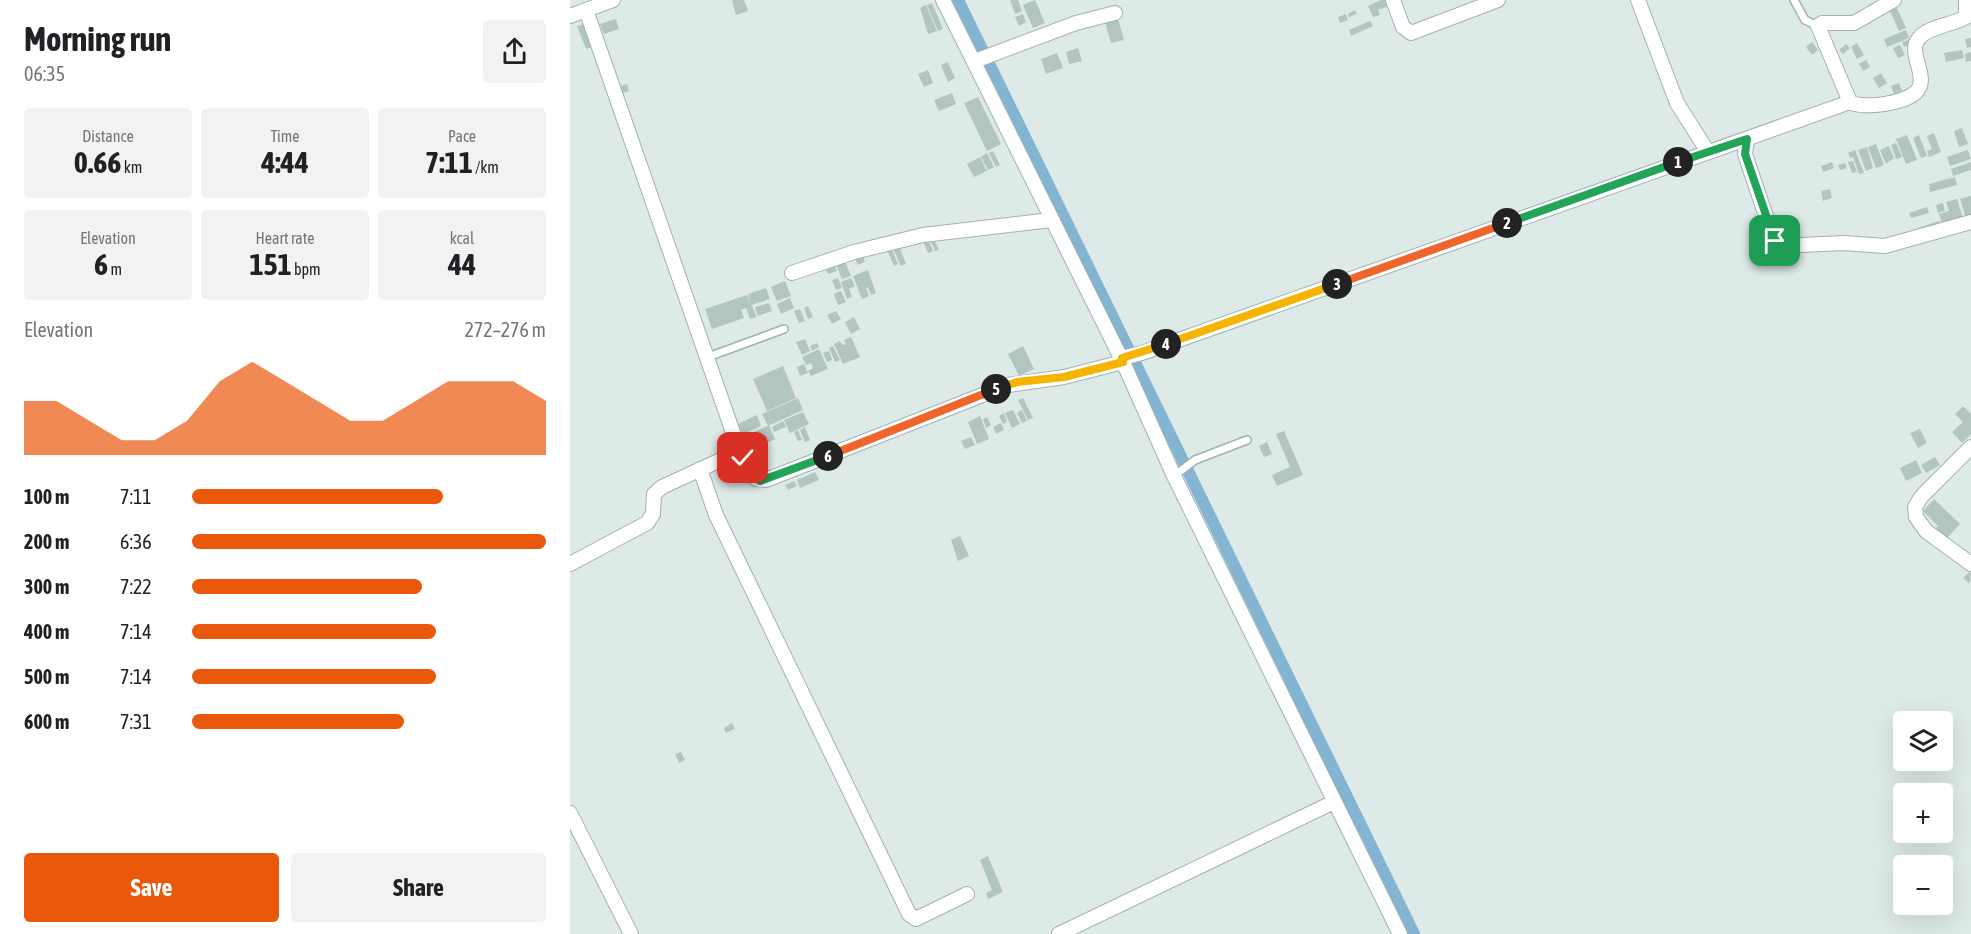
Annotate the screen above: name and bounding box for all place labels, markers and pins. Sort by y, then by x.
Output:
pin: 1 [1663,147,1693,177]
pin: 2 [1492,208,1522,238]
pin [1749,215,1800,266]
pin: 3 [1322,269,1352,299]
pin: 4 [1151,329,1181,359]
pin: 5 [981,374,1011,404]
pin [717,432,768,483]
pin: 6 [813,441,843,471]

